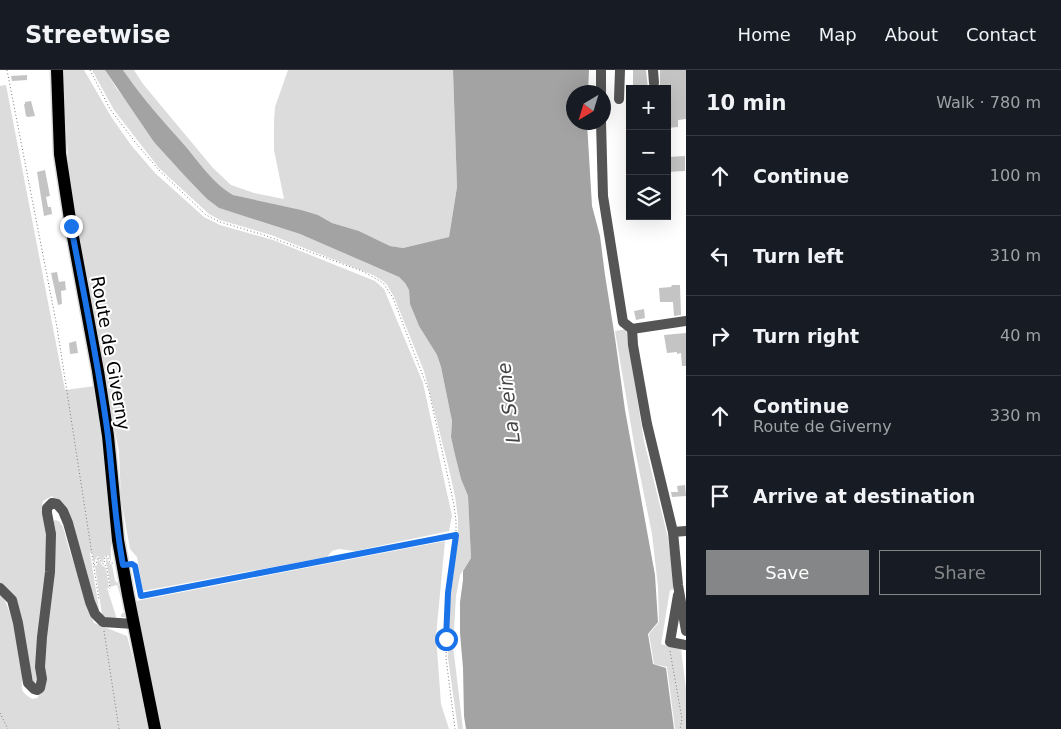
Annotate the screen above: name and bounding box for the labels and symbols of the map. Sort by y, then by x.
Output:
north arrow [566,85,611,130]
route end [60,215,83,238]
street label: Route de Giverny [87,274,135,432]
water label: La Seine [492,361,524,445]
route start [435,628,458,651]

